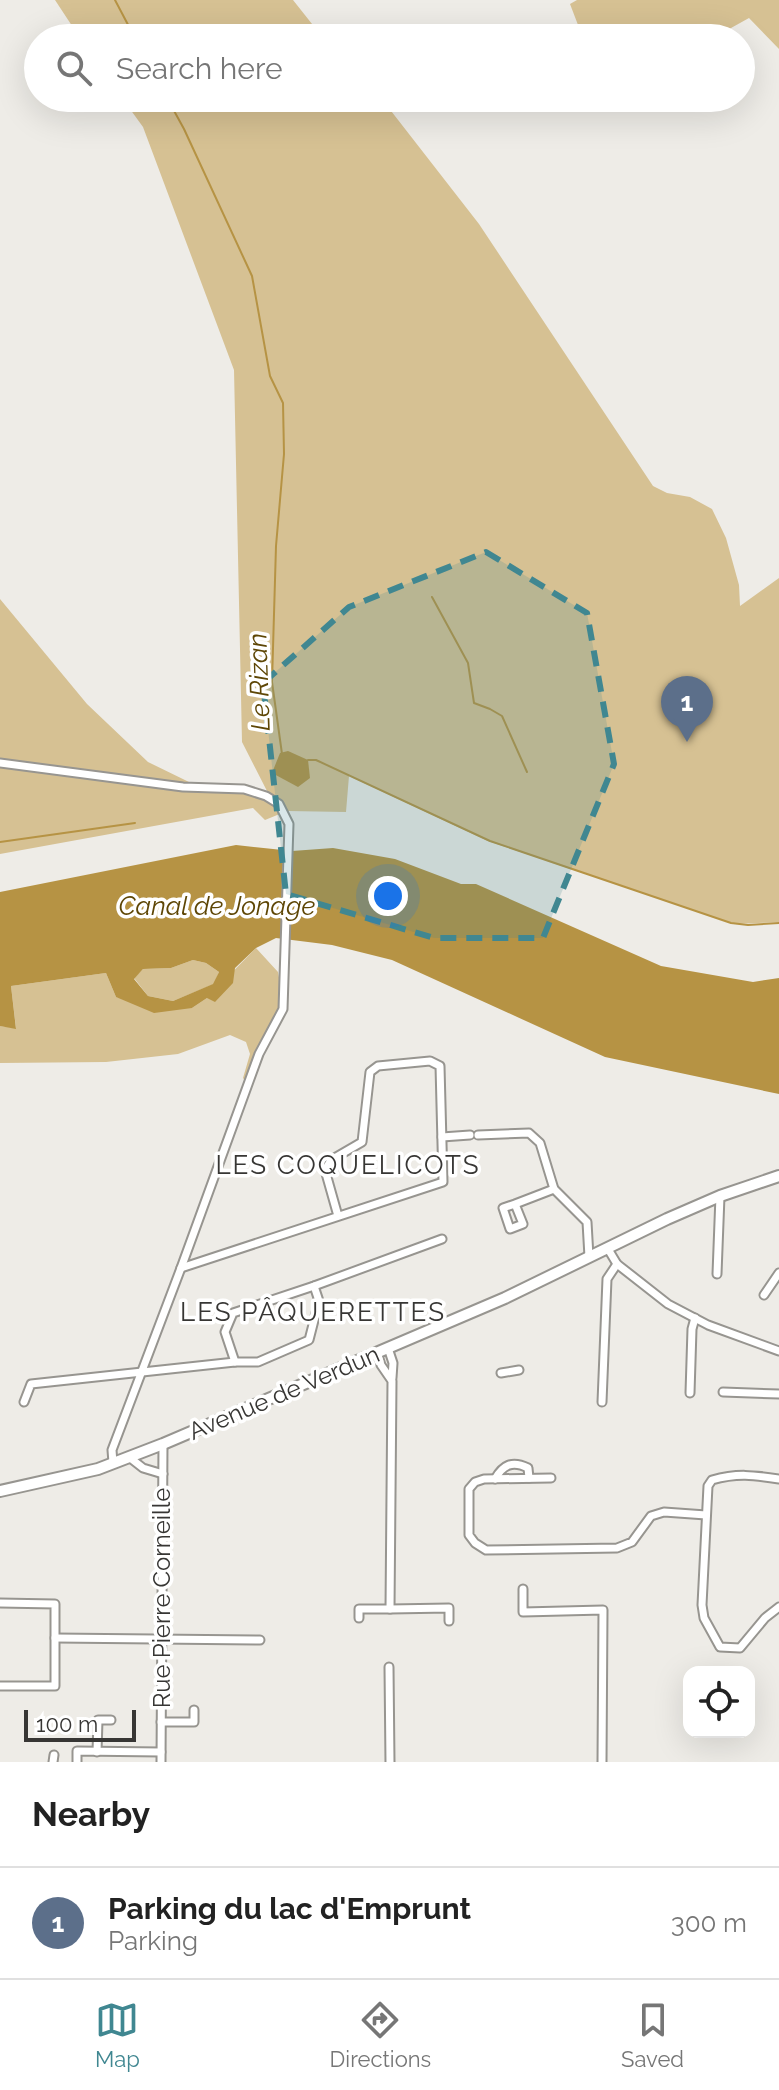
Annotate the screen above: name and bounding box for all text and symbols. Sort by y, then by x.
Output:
search box [24,24,755,112]
icon: search [52,46,96,90]
text: Search here [116,51,283,86]
water label: Le Rizan [242,633,276,731]
pin: 1 [661,676,713,742]
your location [368,876,408,916]
water label: Canal de Jonage [119,891,316,921]
district label: LES COQUELICOTS [215,1150,481,1180]
district label: LES PÂQUERETTES [180,1297,446,1327]
street label: Avenue de Verdun [184,1339,384,1446]
street label: Rue Pierre Corneille [147,1488,176,1708]
map controls [683,1666,755,1738]
button: locate [683,1666,755,1738]
scale bar [24,1706,136,1742]
text: 100 m [36,1711,98,1737]
text: Nearby [32,1794,150,1834]
text: Parking du lac d'Emprunt [108,1891,471,1926]
text: 1 [52,1908,64,1938]
text: 300 m [671,1908,747,1938]
text: Parking [108,1926,198,1956]
tab: Map [95,1998,140,2072]
tab: Directions [330,1998,431,2072]
tab: Saved [621,1998,684,2072]

